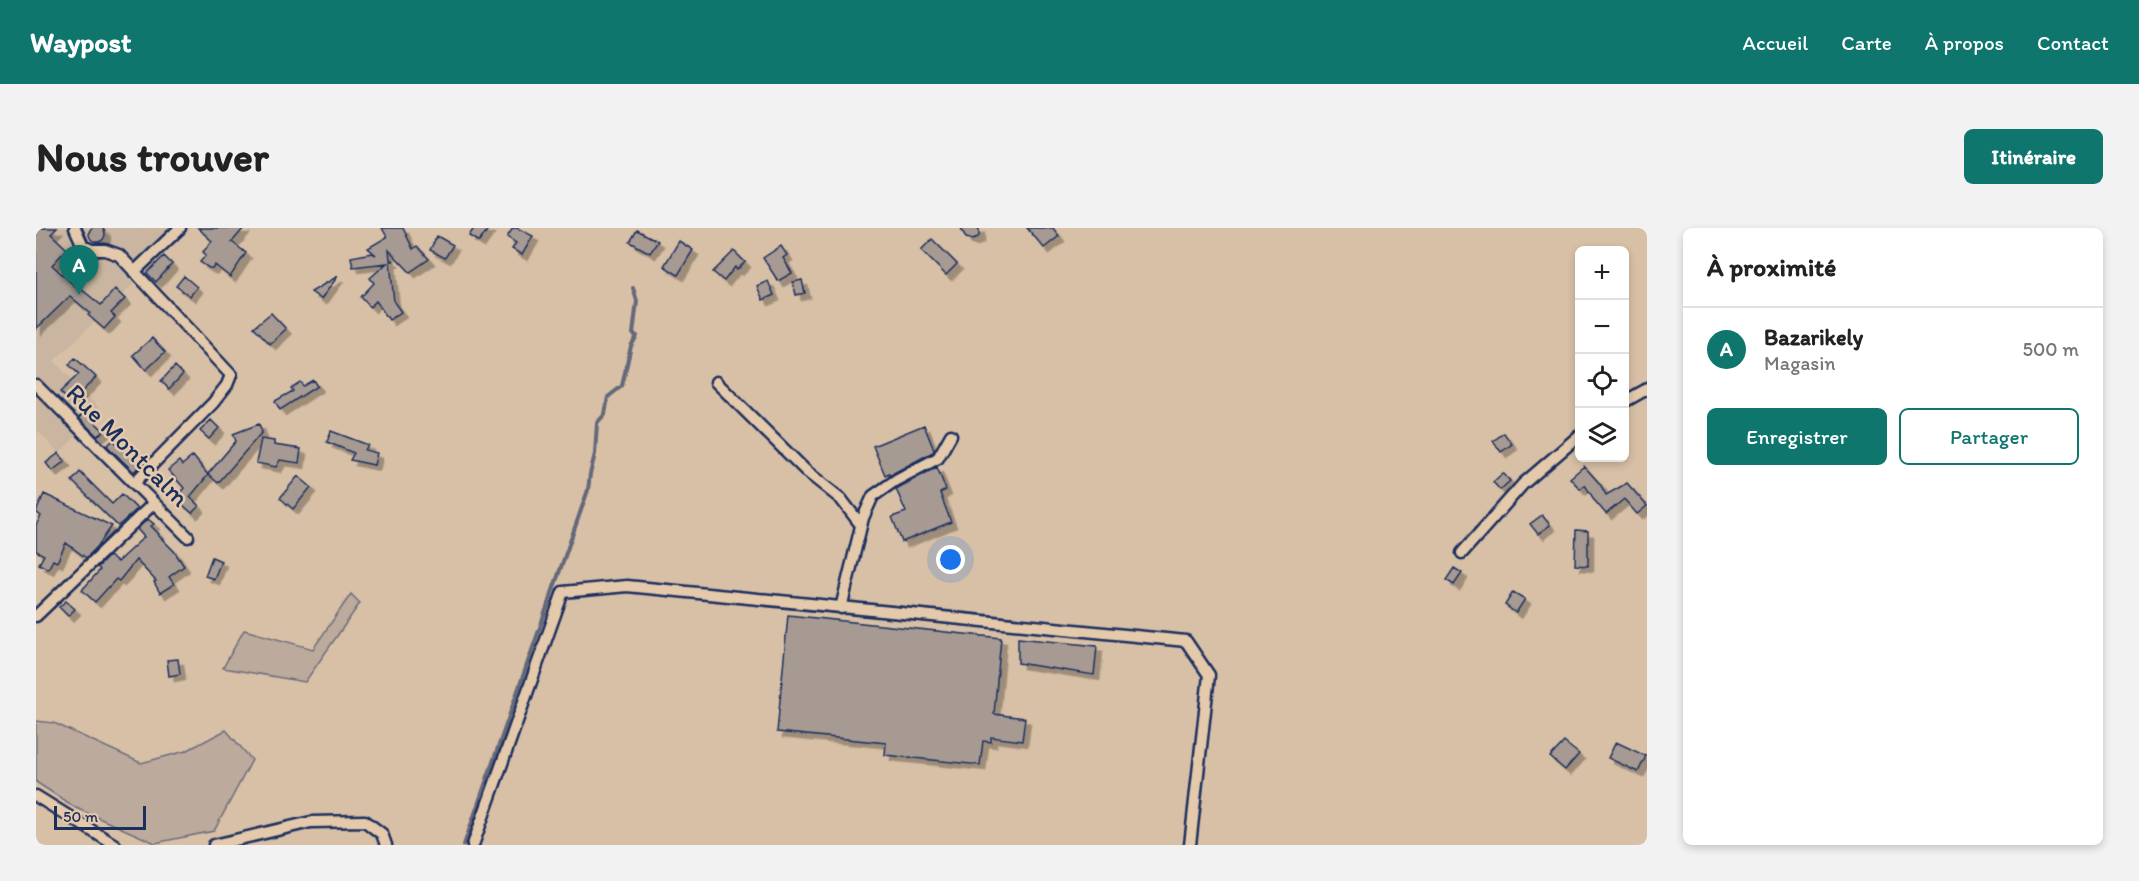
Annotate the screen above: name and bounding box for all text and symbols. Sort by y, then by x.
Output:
text: Waypost [30,25,132,59]
text: Accueil [1743,30,1808,55]
text: Carte [1841,30,1892,55]
text: À propos [1925,30,2004,55]
text: Contact [2037,30,2109,55]
button: Itinéraire [1964,129,2103,184]
text: Nous trouver [36,131,269,182]
pin: A [60,245,99,295]
map controls [1575,246,1629,462]
button: + [1575,246,1629,300]
text: À proximité [1707,251,1836,283]
button: − [1575,300,1629,354]
text: Bazarikely [1764,324,1863,351]
text: A [1720,337,1733,361]
text: 500 m [2023,337,2079,361]
text: Magasin [1764,351,1836,375]
button: locate [1575,354,1629,408]
street label: Rue Montcalm [60,377,196,513]
button: layers [1575,408,1629,462]
button: Enregistrer [1707,408,1887,465]
button: Partager [1899,408,2079,465]
your location [936,545,965,574]
scale bar [54,803,146,830]
text: 50 m [63,807,98,826]

